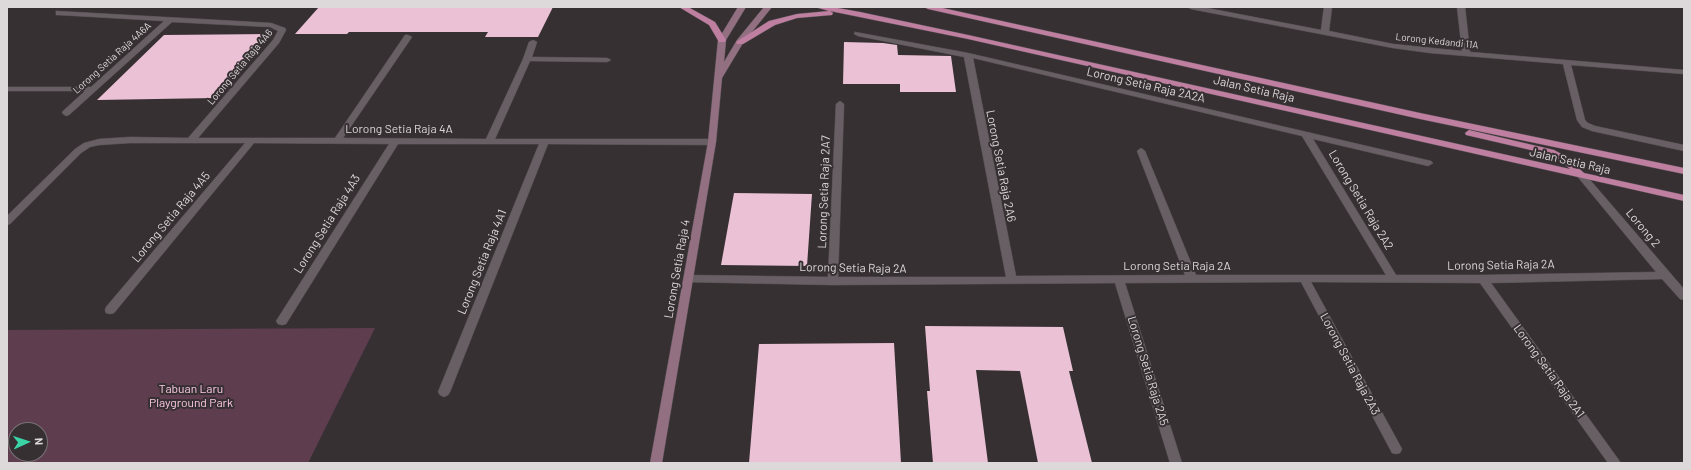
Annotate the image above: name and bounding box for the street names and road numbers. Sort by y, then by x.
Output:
street label: Lorong Setia Raja 4A6A [70,20,154,96]
street label: Lorong Setia Raja 4A6 [205,27,275,107]
street label: Lorong Kedandi 11A [1395,31,1479,51]
street label: Lorong Setia Raja 2A2A [1085,64,1207,106]
street label: Jalan Setia Raja [1212,73,1296,105]
street label: Lorong Setia Raja 2A6 [983,109,1019,223]
street label: Lorong Setia Raja 4A [345,122,453,136]
street label: Lorong Setia Raja 2A7 [815,135,833,249]
street label: Jalan Setia Raja [1528,145,1612,177]
street label: Lorong Setia Raja 2A2 [1326,147,1396,253]
street label: Lorong Setia Raja 4A5 [129,169,213,265]
street label: Lorong Setia Raja 4A3 [291,172,363,276]
street label: Lorong 2 [1623,206,1663,250]
street label: Lorong Setia Raja 4A1 [454,207,510,317]
street label: Lorong Setia Raja 4 [661,218,693,320]
street label: Lorong Setia Raja 2A [1447,257,1555,273]
street label: Lorong Setia Raja 2A [1123,259,1231,273]
street label: Lorong Setia Raja 2A [799,260,907,276]
street label: Lorong Setia Raja 2A3 [1317,310,1383,418]
street label: Lorong Setia Raja 2A5 [1125,315,1171,427]
street label: Lorong Setia Raja 2A1 [1510,322,1588,420]

